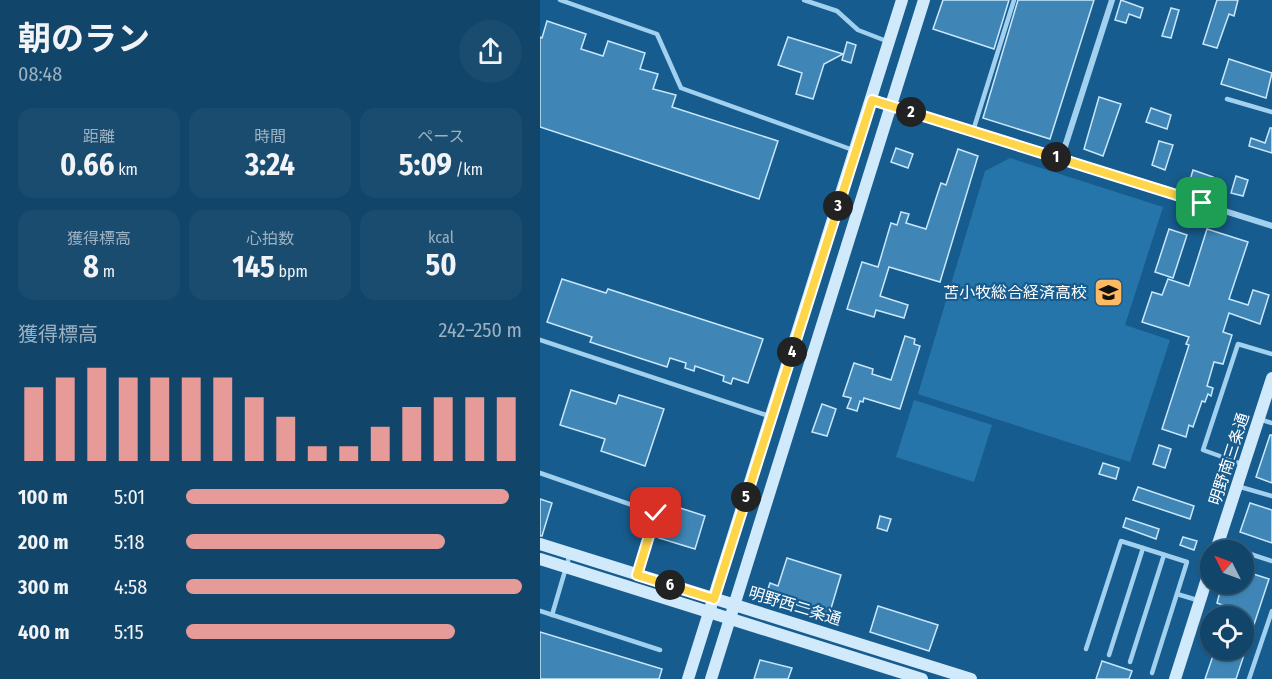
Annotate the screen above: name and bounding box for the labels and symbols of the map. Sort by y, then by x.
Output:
pin: 2 [896,97,926,127]
pin: 1 [1041,142,1071,172]
pin [1176,177,1227,228]
pin: 3 [823,191,853,221]
school or university icon: 苫小牧総合経済高校 [1092,276,1124,308]
place label: 苫小牧総合経済高校 [943,283,1087,302]
pin: 4 [777,337,807,367]
street label: 明野南三条通 [1205,410,1253,508]
pin: 5 [731,482,761,512]
pin [630,487,681,538]
north arrow [1200,540,1254,594]
pin: 6 [655,570,685,600]
street label: 明野西二条通 [746,583,844,629]

